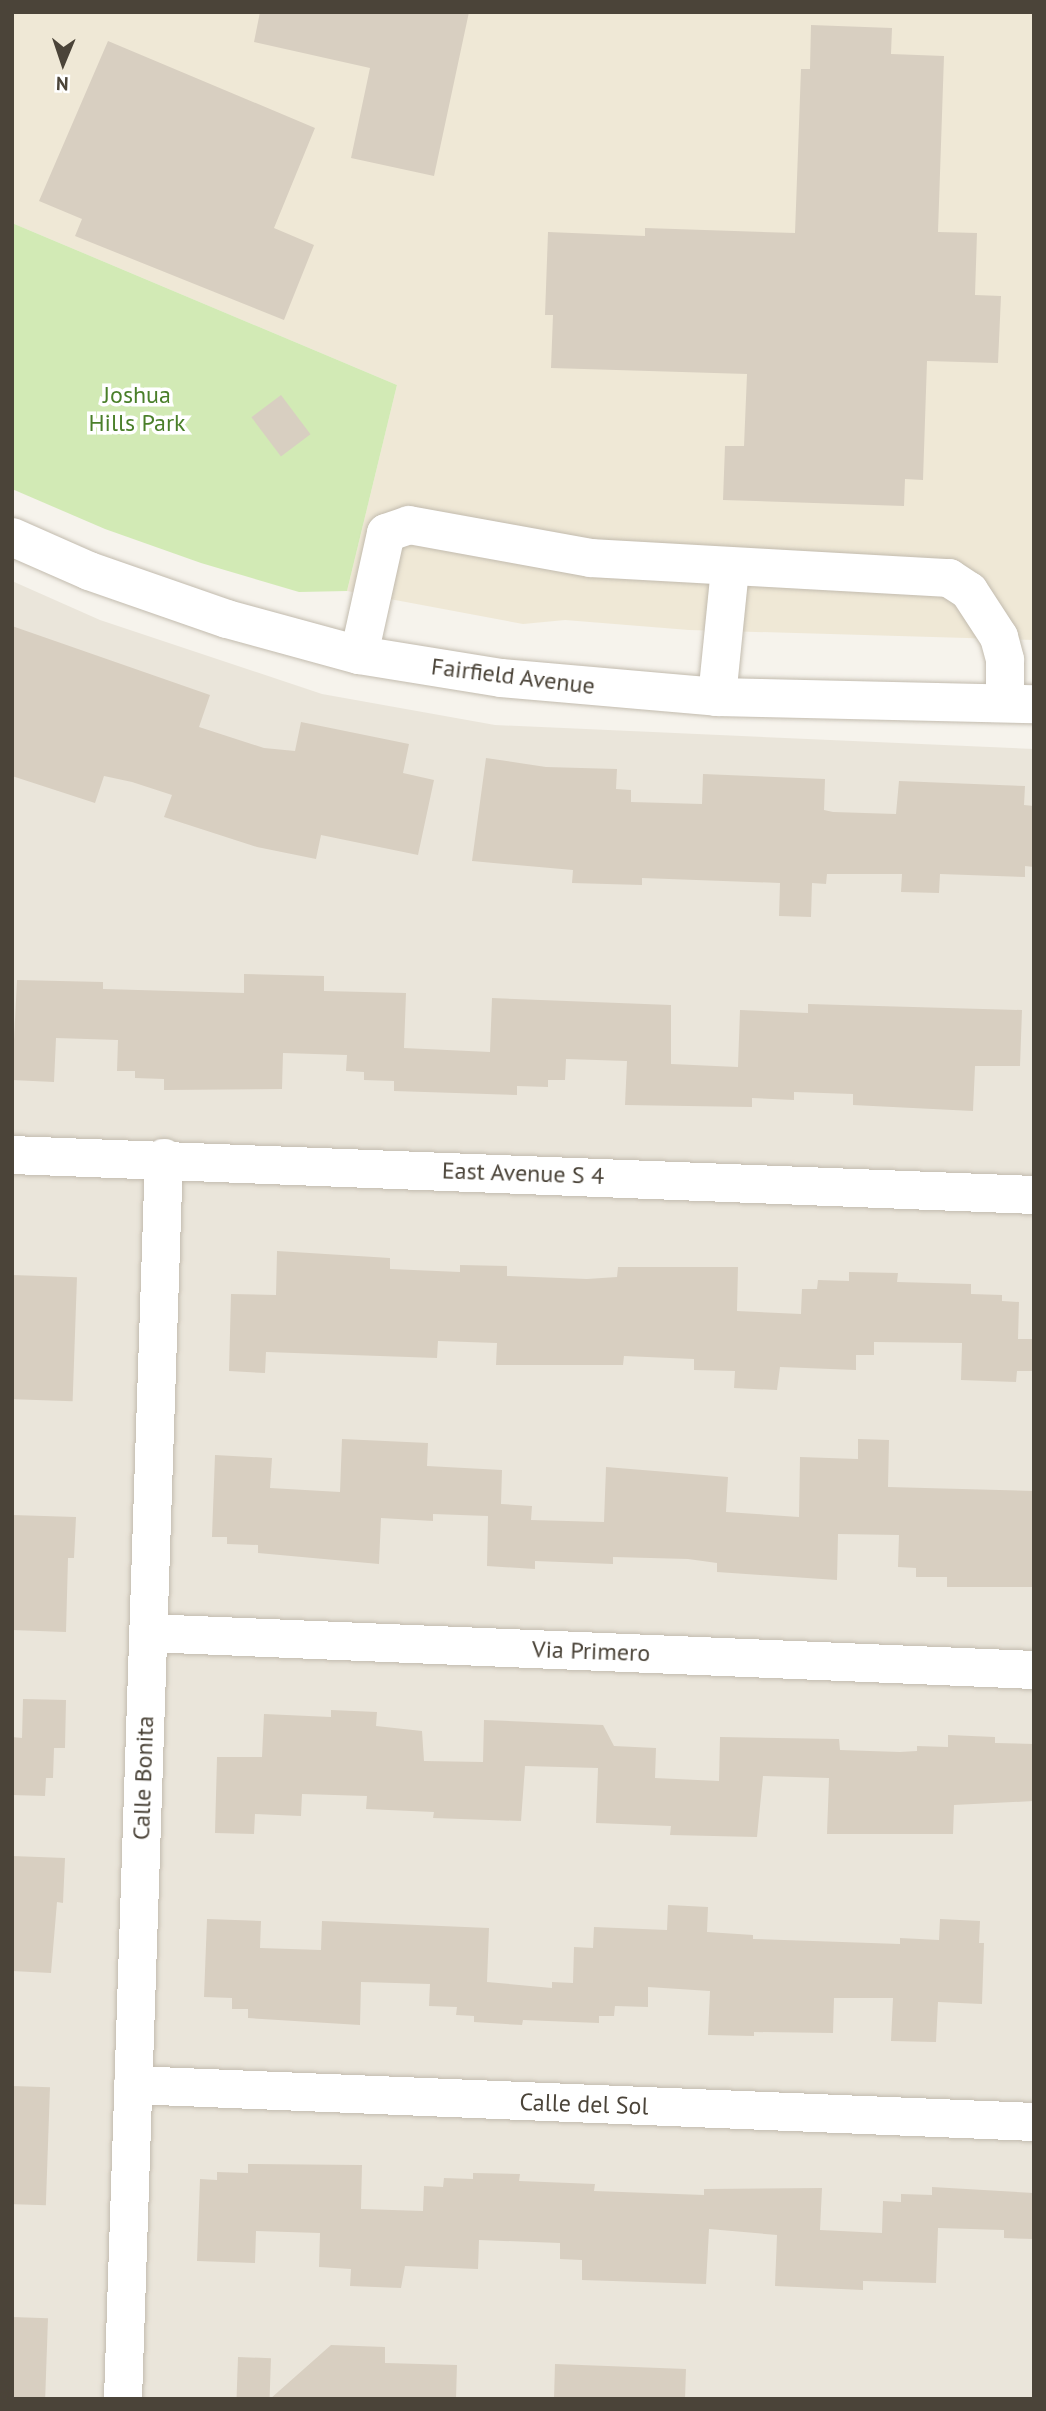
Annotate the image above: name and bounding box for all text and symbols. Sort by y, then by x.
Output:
north arrow [28,28,98,98]
text: N [56,72,69,96]
park label: Joshua Hills Park [88,381,186,437]
street label: Fairfield Avenue [429,652,597,700]
street label: East Avenue S 4 [441,1156,605,1190]
street label: Via Primero [531,1635,651,1667]
street label: Calle Bonita [126,1715,160,1841]
street label: Calle del Sol [519,2087,649,2121]

